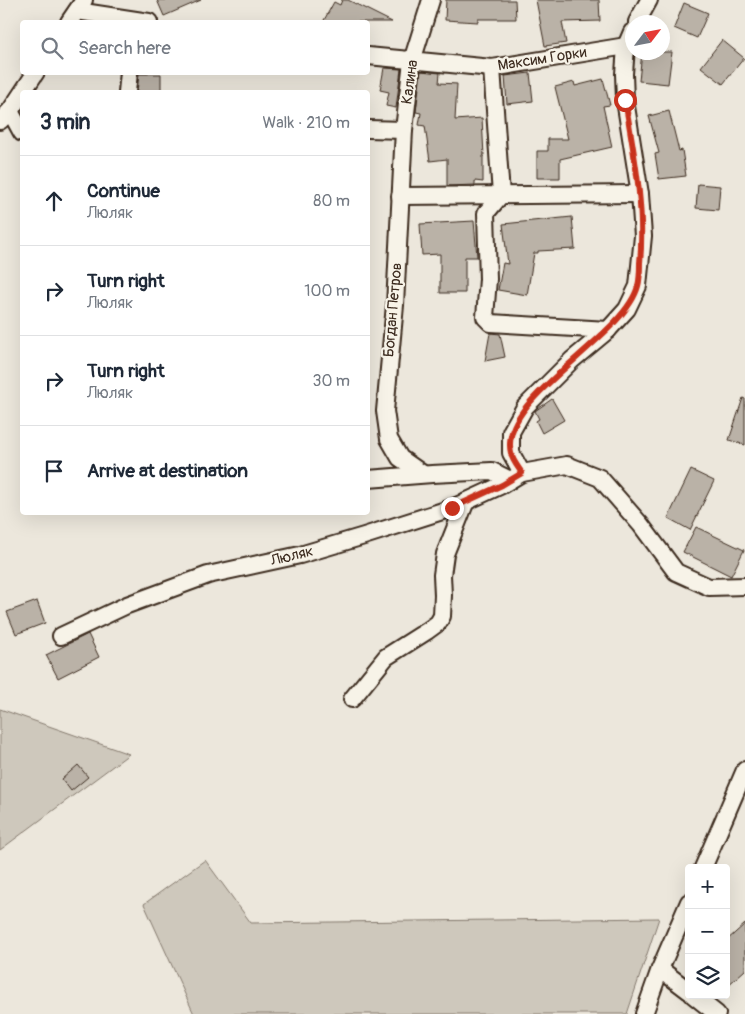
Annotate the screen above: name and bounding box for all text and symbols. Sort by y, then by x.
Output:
north arrow [625,15,670,60]
search box [20,20,370,75]
icon: search [38,34,66,62]
text: Search here [78,36,171,60]
street label: Максим Горки [496,43,588,75]
street label: Калина [397,59,423,105]
route start [614,89,637,112]
text: 3 min [40,109,90,136]
text: Walk · 210 m [262,113,350,133]
text: Continue [87,179,160,203]
icon: ahead [40,187,68,215]
text: 80 m [313,191,350,211]
text: Люляк [87,203,133,223]
street label: Богдан Петров [379,262,407,358]
text: Turn right [87,269,165,293]
icon: right [40,277,68,305]
text: 100 m [304,281,350,301]
text: Люляк [87,293,133,313]
text: Turn right [87,359,165,383]
icon: right [40,367,68,395]
text: 30 m [312,371,350,391]
text: Люляк [87,383,133,403]
icon: arrive [40,457,68,485]
text: Arrive at destination [87,459,248,483]
route end [441,497,464,520]
street label: Люляк [268,541,316,571]
map controls [685,864,730,999]
button: + [685,864,730,909]
button: − [685,909,730,954]
button: layers [685,954,730,999]

